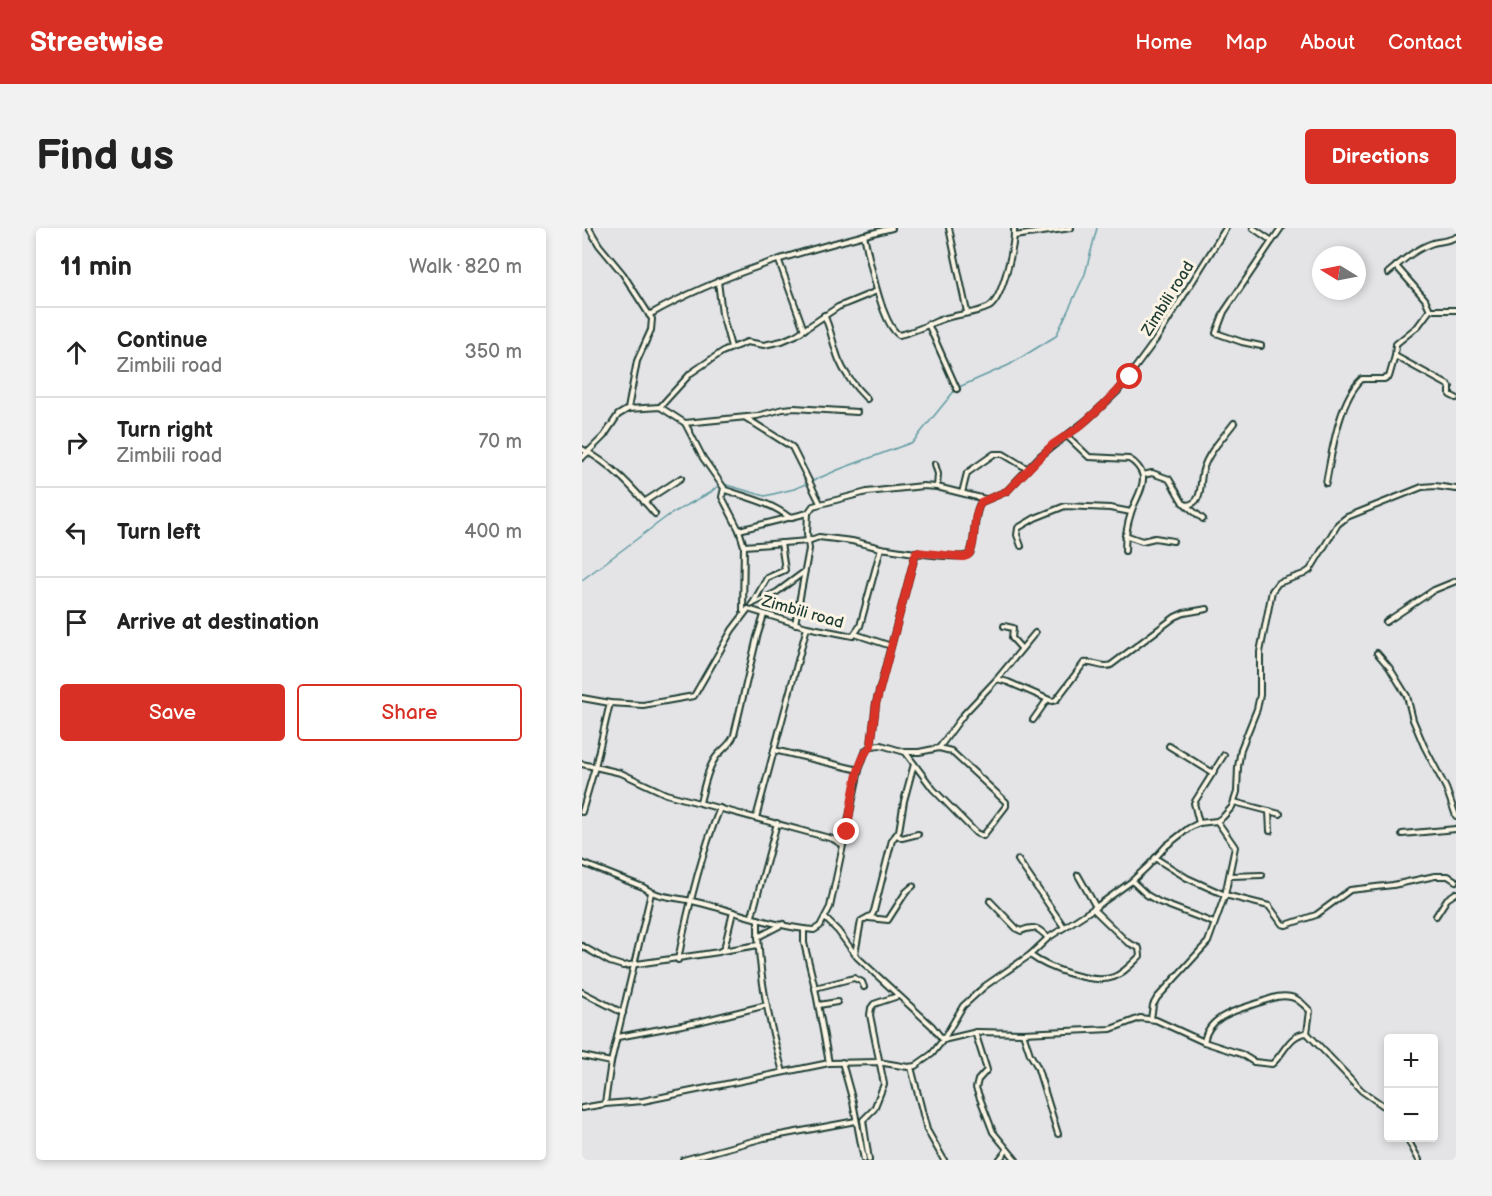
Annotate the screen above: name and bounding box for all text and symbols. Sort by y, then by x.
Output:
text: Streetwise [30,26,163,59]
text: Home [1135,30,1192,55]
text: Map [1225,30,1267,55]
text: About [1300,30,1355,55]
text: Contact [1388,30,1462,55]
button: Directions [1305,129,1456,184]
text: Find us [36,131,174,182]
north arrow [1312,246,1366,300]
text: 11 min [60,252,132,283]
text: Walk · 820 m [409,255,522,279]
street label: Zimbili road [1137,258,1199,340]
text: Continue [117,327,207,354]
icon: ahead [60,336,93,369]
text: 350 m [465,340,522,364]
text: Zimbili road [117,354,222,378]
route start [1116,363,1142,389]
text: Turn right [117,417,213,444]
icon: right [60,426,93,459]
text: 70 m [478,430,522,454]
text: Zimbili road [117,444,222,468]
icon: left [60,516,93,549]
text: Turn left [117,519,201,546]
text: 400 m [464,520,522,544]
street label: Zimbili road [759,591,846,633]
icon: arrive [60,606,93,639]
text: Arrive at destination [117,609,319,636]
button: Save [60,684,285,741]
button: Share [297,684,522,741]
route end [833,818,859,844]
map controls [1384,1034,1438,1142]
button: + [1384,1034,1438,1088]
button: − [1384,1088,1438,1142]

